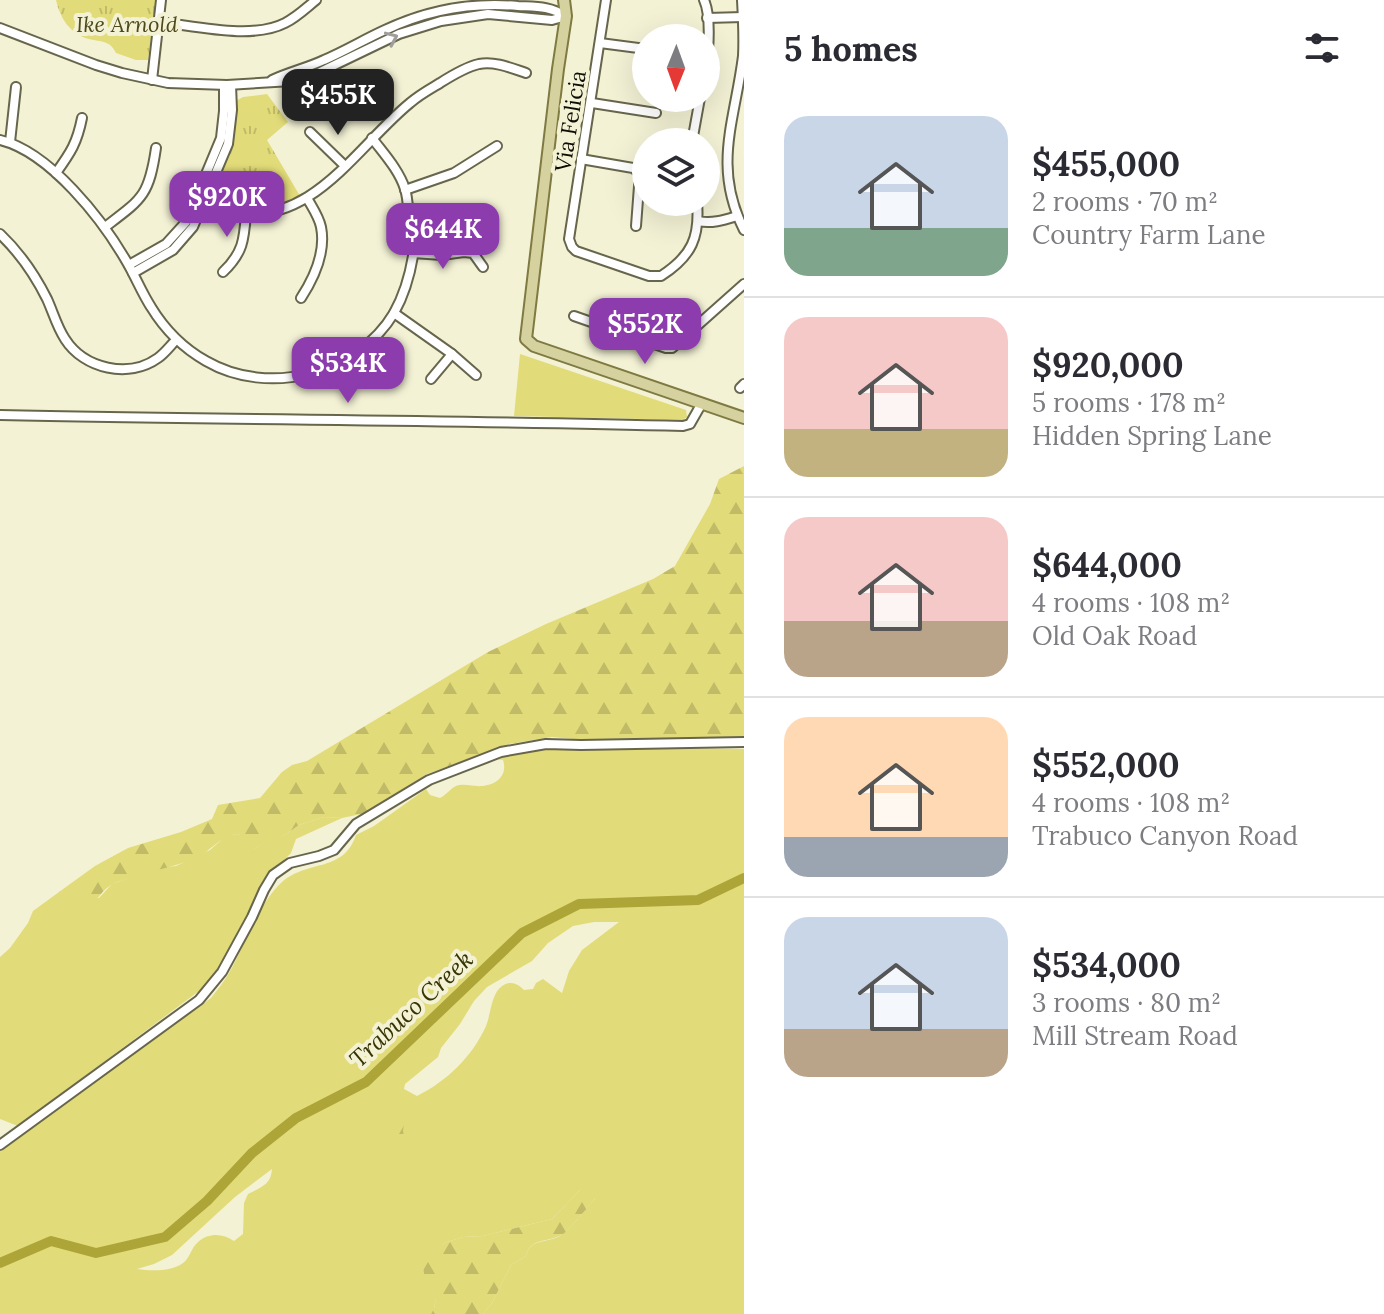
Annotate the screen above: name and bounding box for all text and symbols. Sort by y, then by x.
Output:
park label: Ike Arnold [76,10,179,38]
north arrow [632,24,720,112]
map controls [632,24,720,216]
icon: filters [1300,26,1344,70]
text: 5 homes [784,27,918,70]
one-way arrow [384,32,399,48]
street label: Via Felicia [548,68,592,175]
pin: $455K [282,69,394,137]
text: $455K [300,78,376,111]
button: layers [632,128,720,216]
text: $455,000 [1032,142,1180,185]
icon: home [848,148,944,244]
pin: $920K [171,171,283,239]
text: $920K [187,180,267,213]
text: 2 rooms · 70 m² [1032,185,1218,218]
pin: $644K [387,203,499,271]
text: $644K [404,212,482,245]
text: Country Farm Lane [1032,218,1266,251]
pin: $552K [589,298,701,366]
text: $552K [607,307,683,340]
pin: $534K [292,337,404,405]
text: $920,000 [1032,343,1184,386]
text: $534K [310,346,386,379]
icon: home [848,349,944,445]
text: 5 rooms · 178 m² [1032,386,1226,419]
text: Hidden Spring Lane [1032,419,1272,452]
text: $644,000 [1032,543,1182,586]
icon: home [848,549,944,645]
text: 4 rooms · 108 m² [1032,586,1230,619]
text: Old Oak Road [1032,619,1197,652]
text: $552,000 [1032,743,1180,786]
icon: home [848,749,944,845]
text: 4 rooms · 108 m² [1032,786,1230,819]
text: Trabuco Canyon Road [1032,819,1298,852]
text: $534,000 [1032,943,1181,986]
water label: Trabuco Creek [343,944,479,1074]
icon: home [848,949,944,1045]
text: 3 rooms · 80 m² [1032,986,1221,1019]
text: Mill Stream Road [1032,1019,1238,1052]

